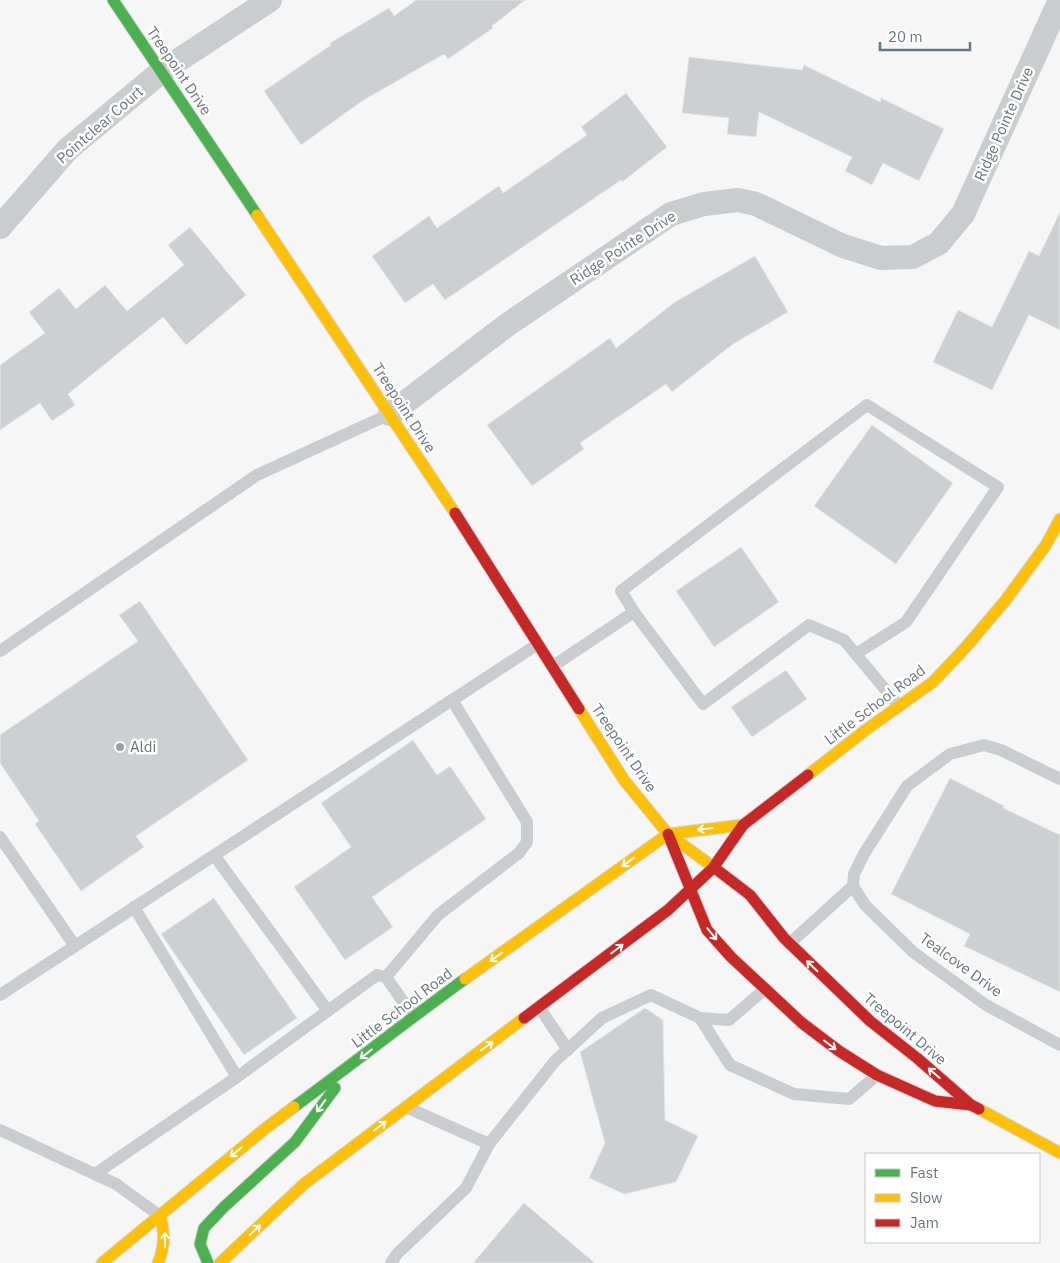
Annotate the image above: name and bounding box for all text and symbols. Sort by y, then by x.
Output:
scale bar [880,20,970,52]
street label: Treepoint Drive [143,23,216,119]
text: 20 m [888,27,923,46]
street label: Ridge Pointe Drive [970,64,1037,184]
street label: Pointclear Court [52,82,147,167]
street label: Ridge Pointe Drive [566,206,679,289]
street label: Treepoint Drive [368,359,440,456]
street label: Little School Road [821,661,929,749]
street label: Treepoint Drive [588,700,661,796]
place label: Aldi [130,737,156,756]
marker: Aldi [114,741,126,753]
one-way arrow [698,824,714,834]
one-way arrow [621,857,635,867]
one-way arrow [707,927,717,941]
street label: Tealcove Drive [916,928,1006,1001]
one-way arrow [610,943,623,954]
one-way arrow [489,952,503,962]
one-way arrow [806,960,819,972]
street label: Little School Road [348,964,456,1052]
street label: Treepoint Drive [860,988,951,1069]
one-way arrow [823,1040,837,1050]
one-way arrow [480,1041,493,1052]
one-way arrow [360,1049,373,1060]
one-way arrow [928,1068,941,1079]
one-way arrow [316,1099,327,1112]
one-way arrow [373,1121,386,1132]
one-way arrow [230,1147,243,1158]
legend [865,1153,1040,1243]
text: Fast [910,1163,938,1182]
text: Slow [910,1188,943,1207]
text: Jam [910,1213,939,1232]
one-way arrow [249,1224,262,1236]
one-way arrow [160,1232,170,1248]

